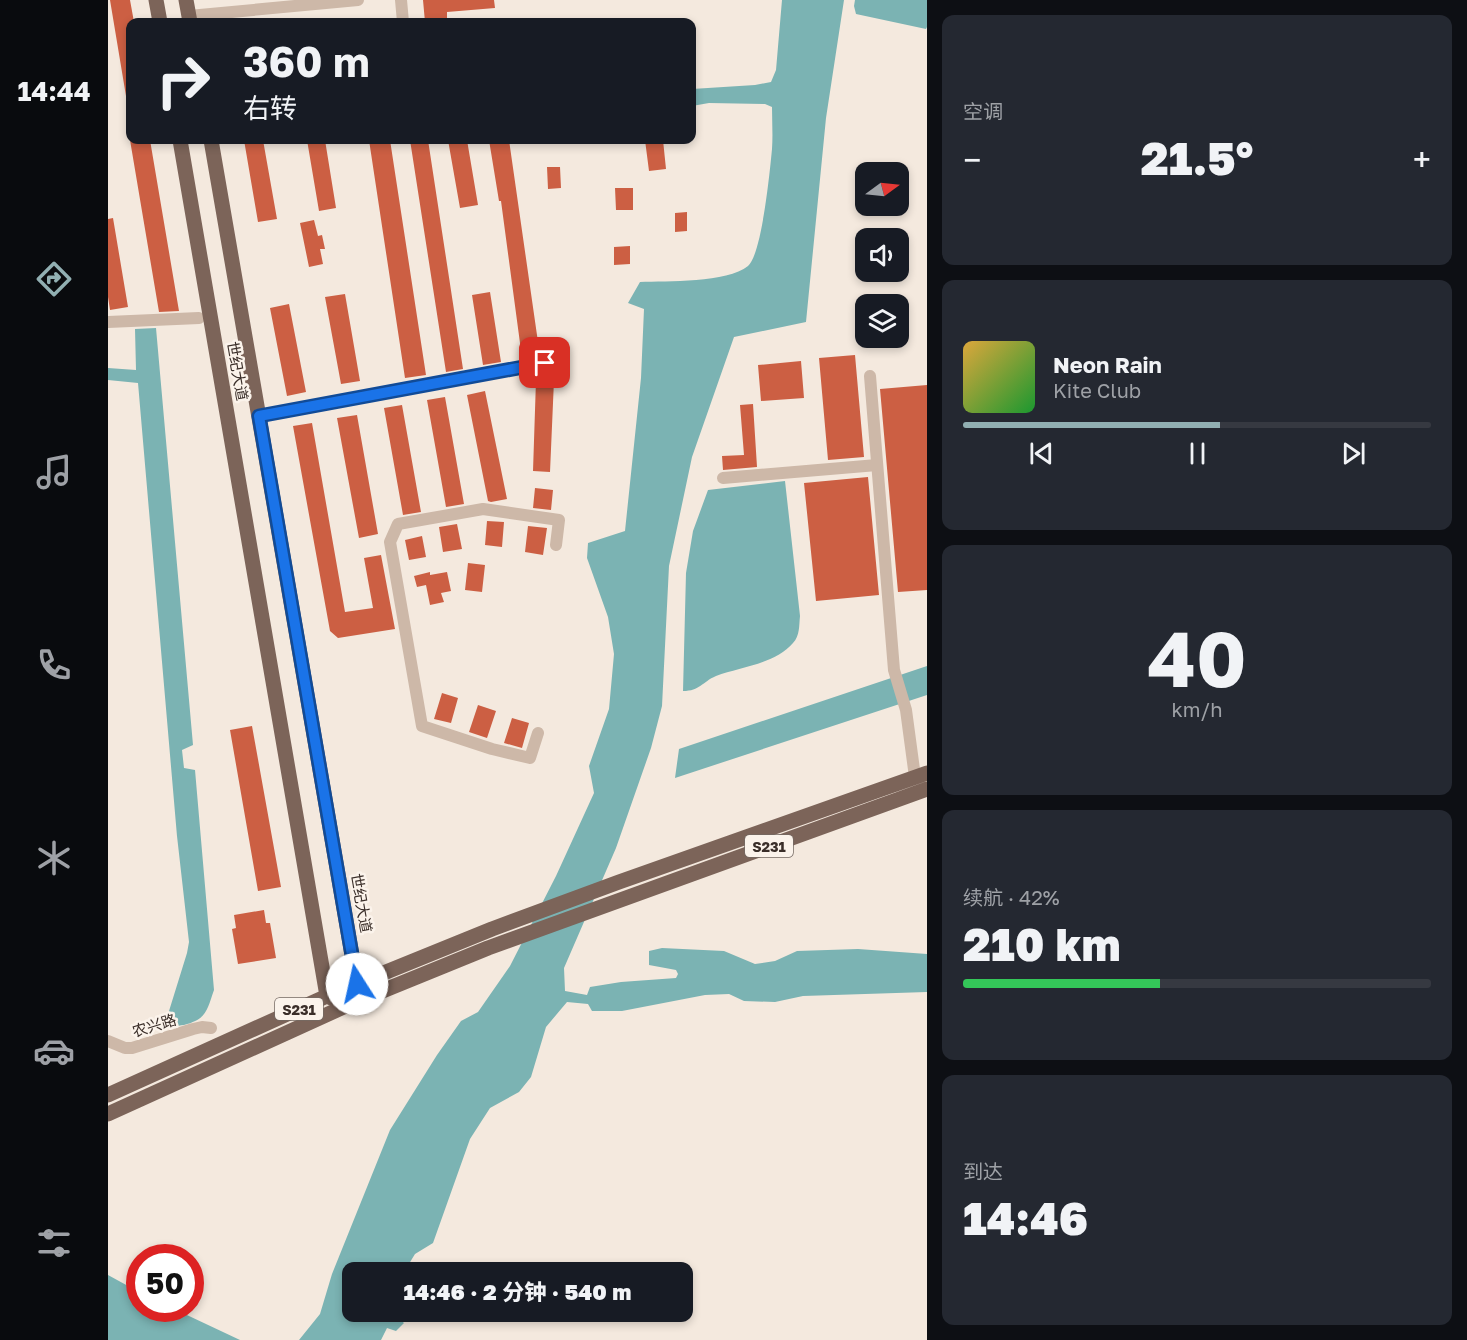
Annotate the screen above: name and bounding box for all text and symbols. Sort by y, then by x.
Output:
text: 360 m [243,36,370,86]
icon: right [144,42,222,120]
text: 14:44 [17,75,91,107]
text: 右转 [243,92,297,124]
text: 空调 [963,99,1003,123]
text: 21.5° [1141,131,1253,185]
text: − [963,140,981,179]
text: + [1413,140,1431,179]
north arrow [855,162,909,216]
map controls [855,162,909,348]
button: sound [855,228,909,282]
icon: directions [33,258,75,300]
button: layers [855,294,909,348]
pin [519,337,570,388]
street label: 世纪大道 [224,340,252,402]
icon: arrive [528,346,561,379]
text: Neon Rain [1053,351,1162,378]
text: Kite Club [1053,378,1141,402]
icon: previous [1025,437,1058,470]
icon: pause [1181,437,1214,470]
icon: next [1337,437,1370,470]
icon: music [33,451,75,493]
text: 40 [1147,611,1247,704]
icon: phone [33,644,75,686]
text: km/h [1172,697,1222,721]
road number: S231 [745,835,793,857]
icon: climate [33,837,75,879]
street label: 世纪大道 [348,872,376,934]
text: 续航 · 42% [963,885,1060,909]
text: 210 km [963,917,1121,971]
position arrow [325,952,389,1016]
road number: S231 [275,998,323,1020]
street label: 农兴路 [130,1010,178,1040]
icon: car [33,1030,75,1072]
text: 到达 [963,1159,1003,1183]
text: 14:46 [963,1191,1088,1245]
icon: filters [33,1222,75,1264]
speed limit sign: 50 [126,1244,204,1322]
text: 14:46 · 2 分钟 · 540 m [404,1278,631,1305]

